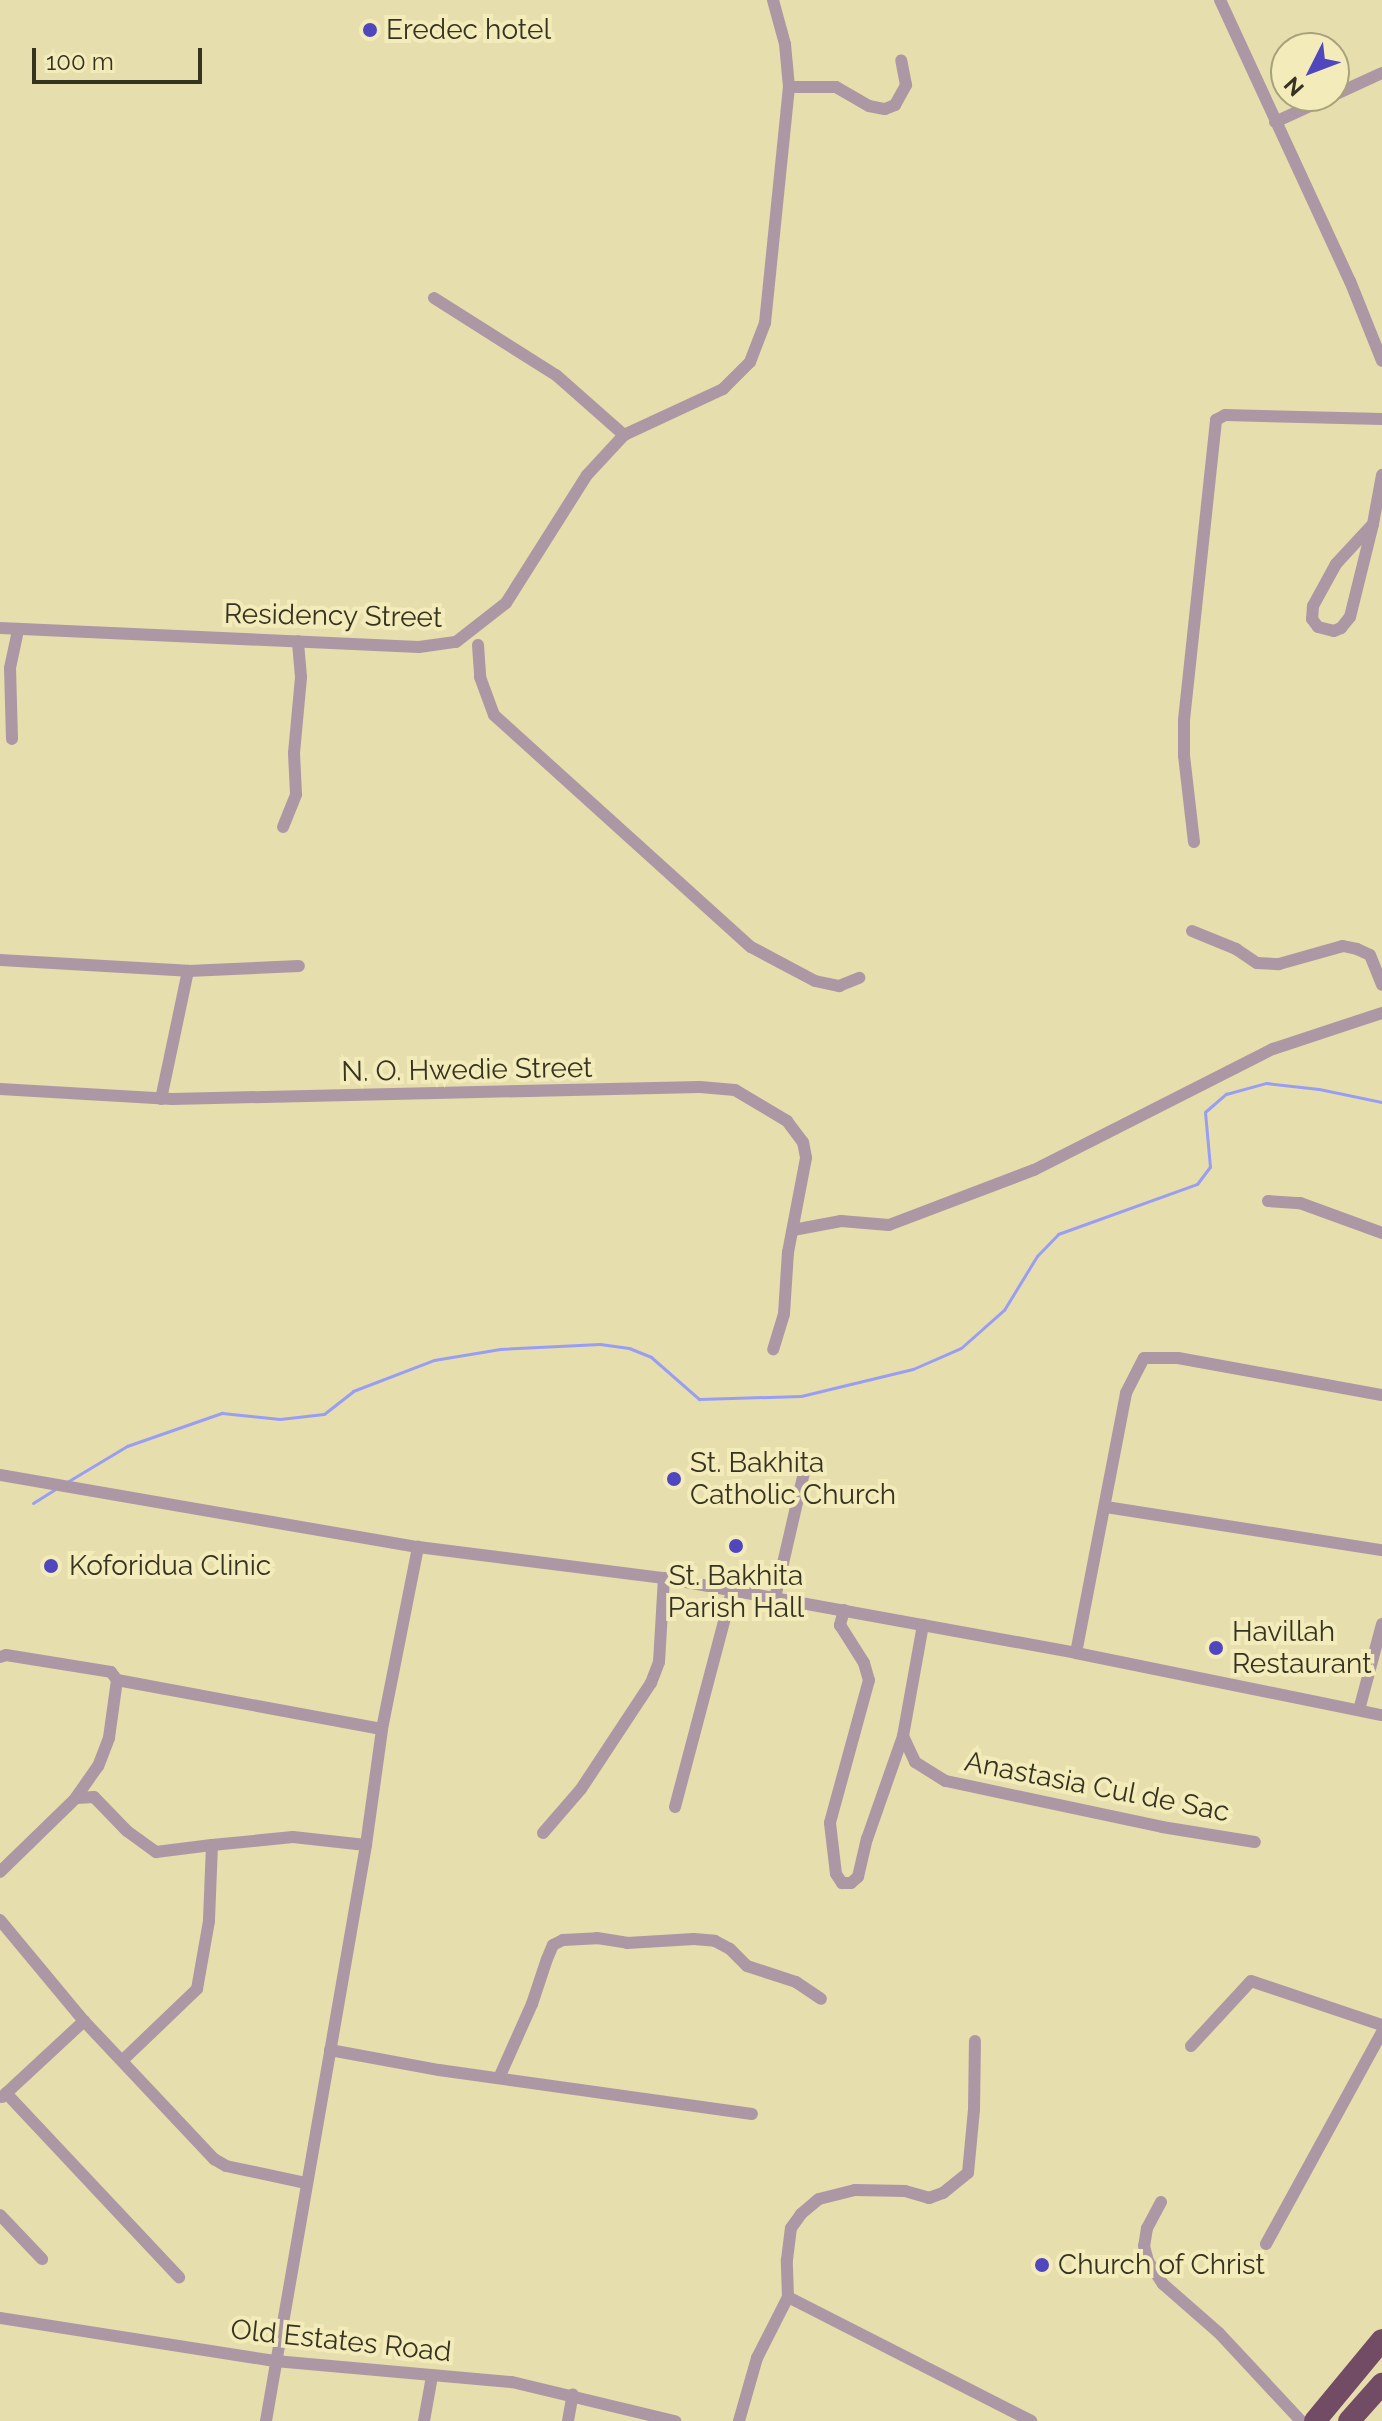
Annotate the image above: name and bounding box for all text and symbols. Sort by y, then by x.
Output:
place label: Eredec hotel [386,13,551,47]
marker: Eredec hotel [361,21,379,39]
scale bar [36,32,206,82]
north arrow [1270,32,1350,112]
text: 100 m [46,47,114,76]
text: N [1278,72,1309,102]
street label: Residency Street [223,597,443,635]
street label: N. O. Hwedie Street [341,1051,593,1089]
place label: St. Bakhita Catholic Church [690,1446,896,1512]
marker: St. Bakhita Catholic Church [665,1470,683,1488]
marker: St. Bakhita Parish Hall [727,1537,745,1555]
place label: Koforidua Clinic [69,1549,271,1583]
marker: Koforidua Clinic [40,1555,62,1577]
place label: St. Bakhita Parish Hall [668,1559,804,1625]
place label: Havillah Restaurant [1232,1615,1372,1681]
marker: Havillah Restaurant [1207,1639,1225,1657]
street label: Anastasia Cul de Sac [961,1745,1233,1829]
place label: Church of Christ [1058,2248,1266,2282]
marker: Church of Christ [1033,2256,1051,2274]
street label: Old Estates Road [229,2313,453,2369]

